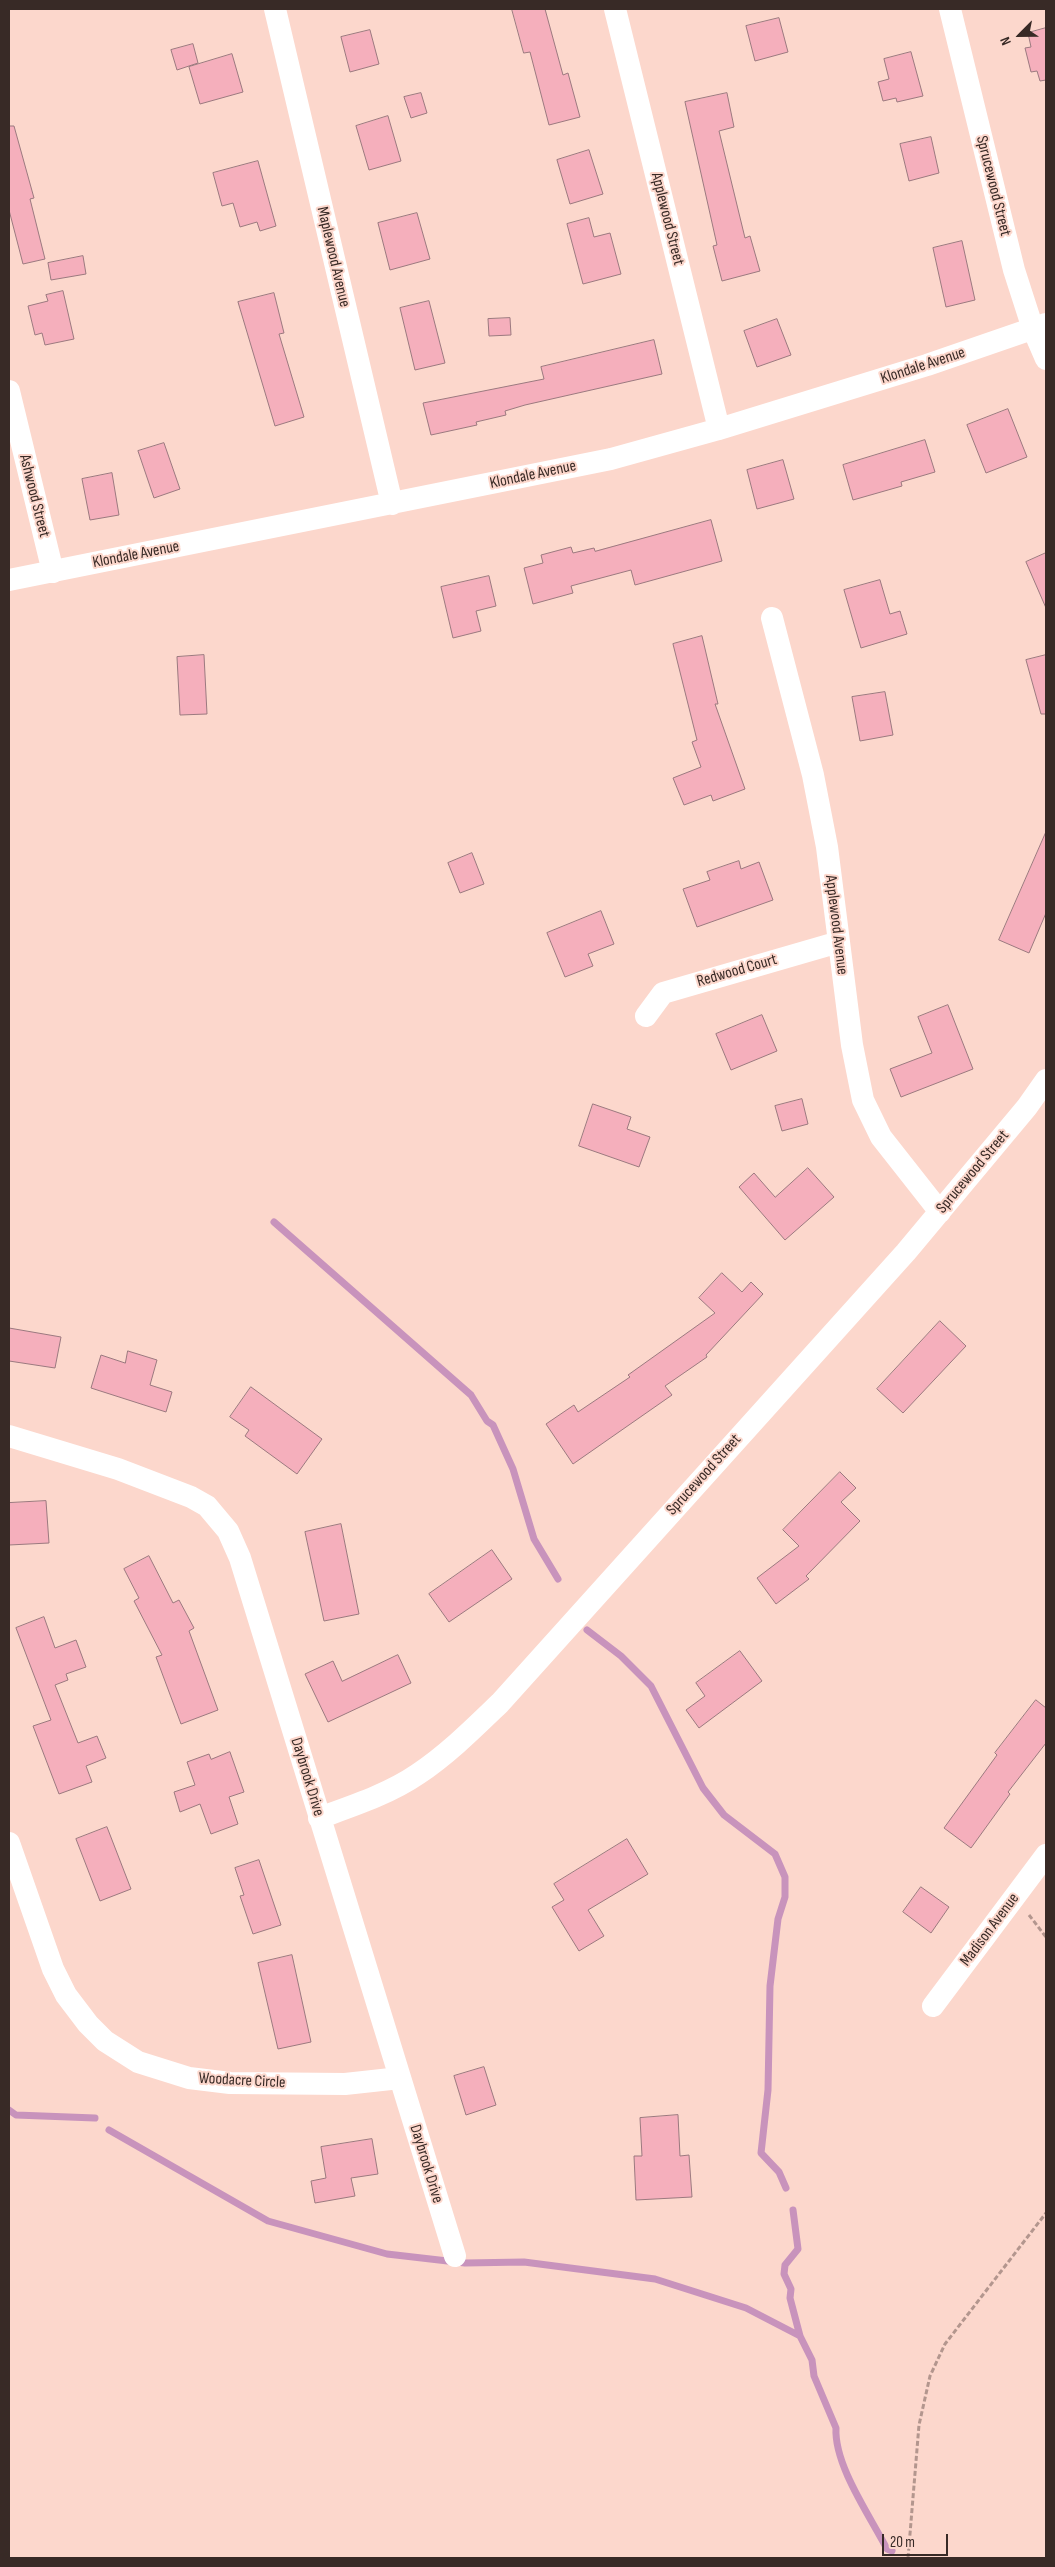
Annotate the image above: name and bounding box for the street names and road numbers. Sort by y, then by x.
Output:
street label: Sprucewood Street [971,134,1015,238]
street label: Applewood Street [646,171,688,267]
street label: Maplewood Avenue [312,205,354,309]
street label: Klondale Avenue [878,343,968,389]
street label: Ashwood Street [14,453,54,539]
street label: Klondale Avenue [488,456,578,494]
street label: Klondale Avenue [91,537,181,573]
street label: Applewood Avenue [820,874,852,976]
street label: Redwood Court [695,950,779,992]
street label: Sprucewood Street [933,1127,1013,1217]
street label: Sprucewood Street [663,1430,745,1520]
street label: Daybrook Drive [286,1736,328,1818]
street label: Madison Avenue [956,1890,1024,1970]
street label: Woodacre Circle [198,2069,286,2093]
street label: Daybrook Drive [405,2123,447,2205]

